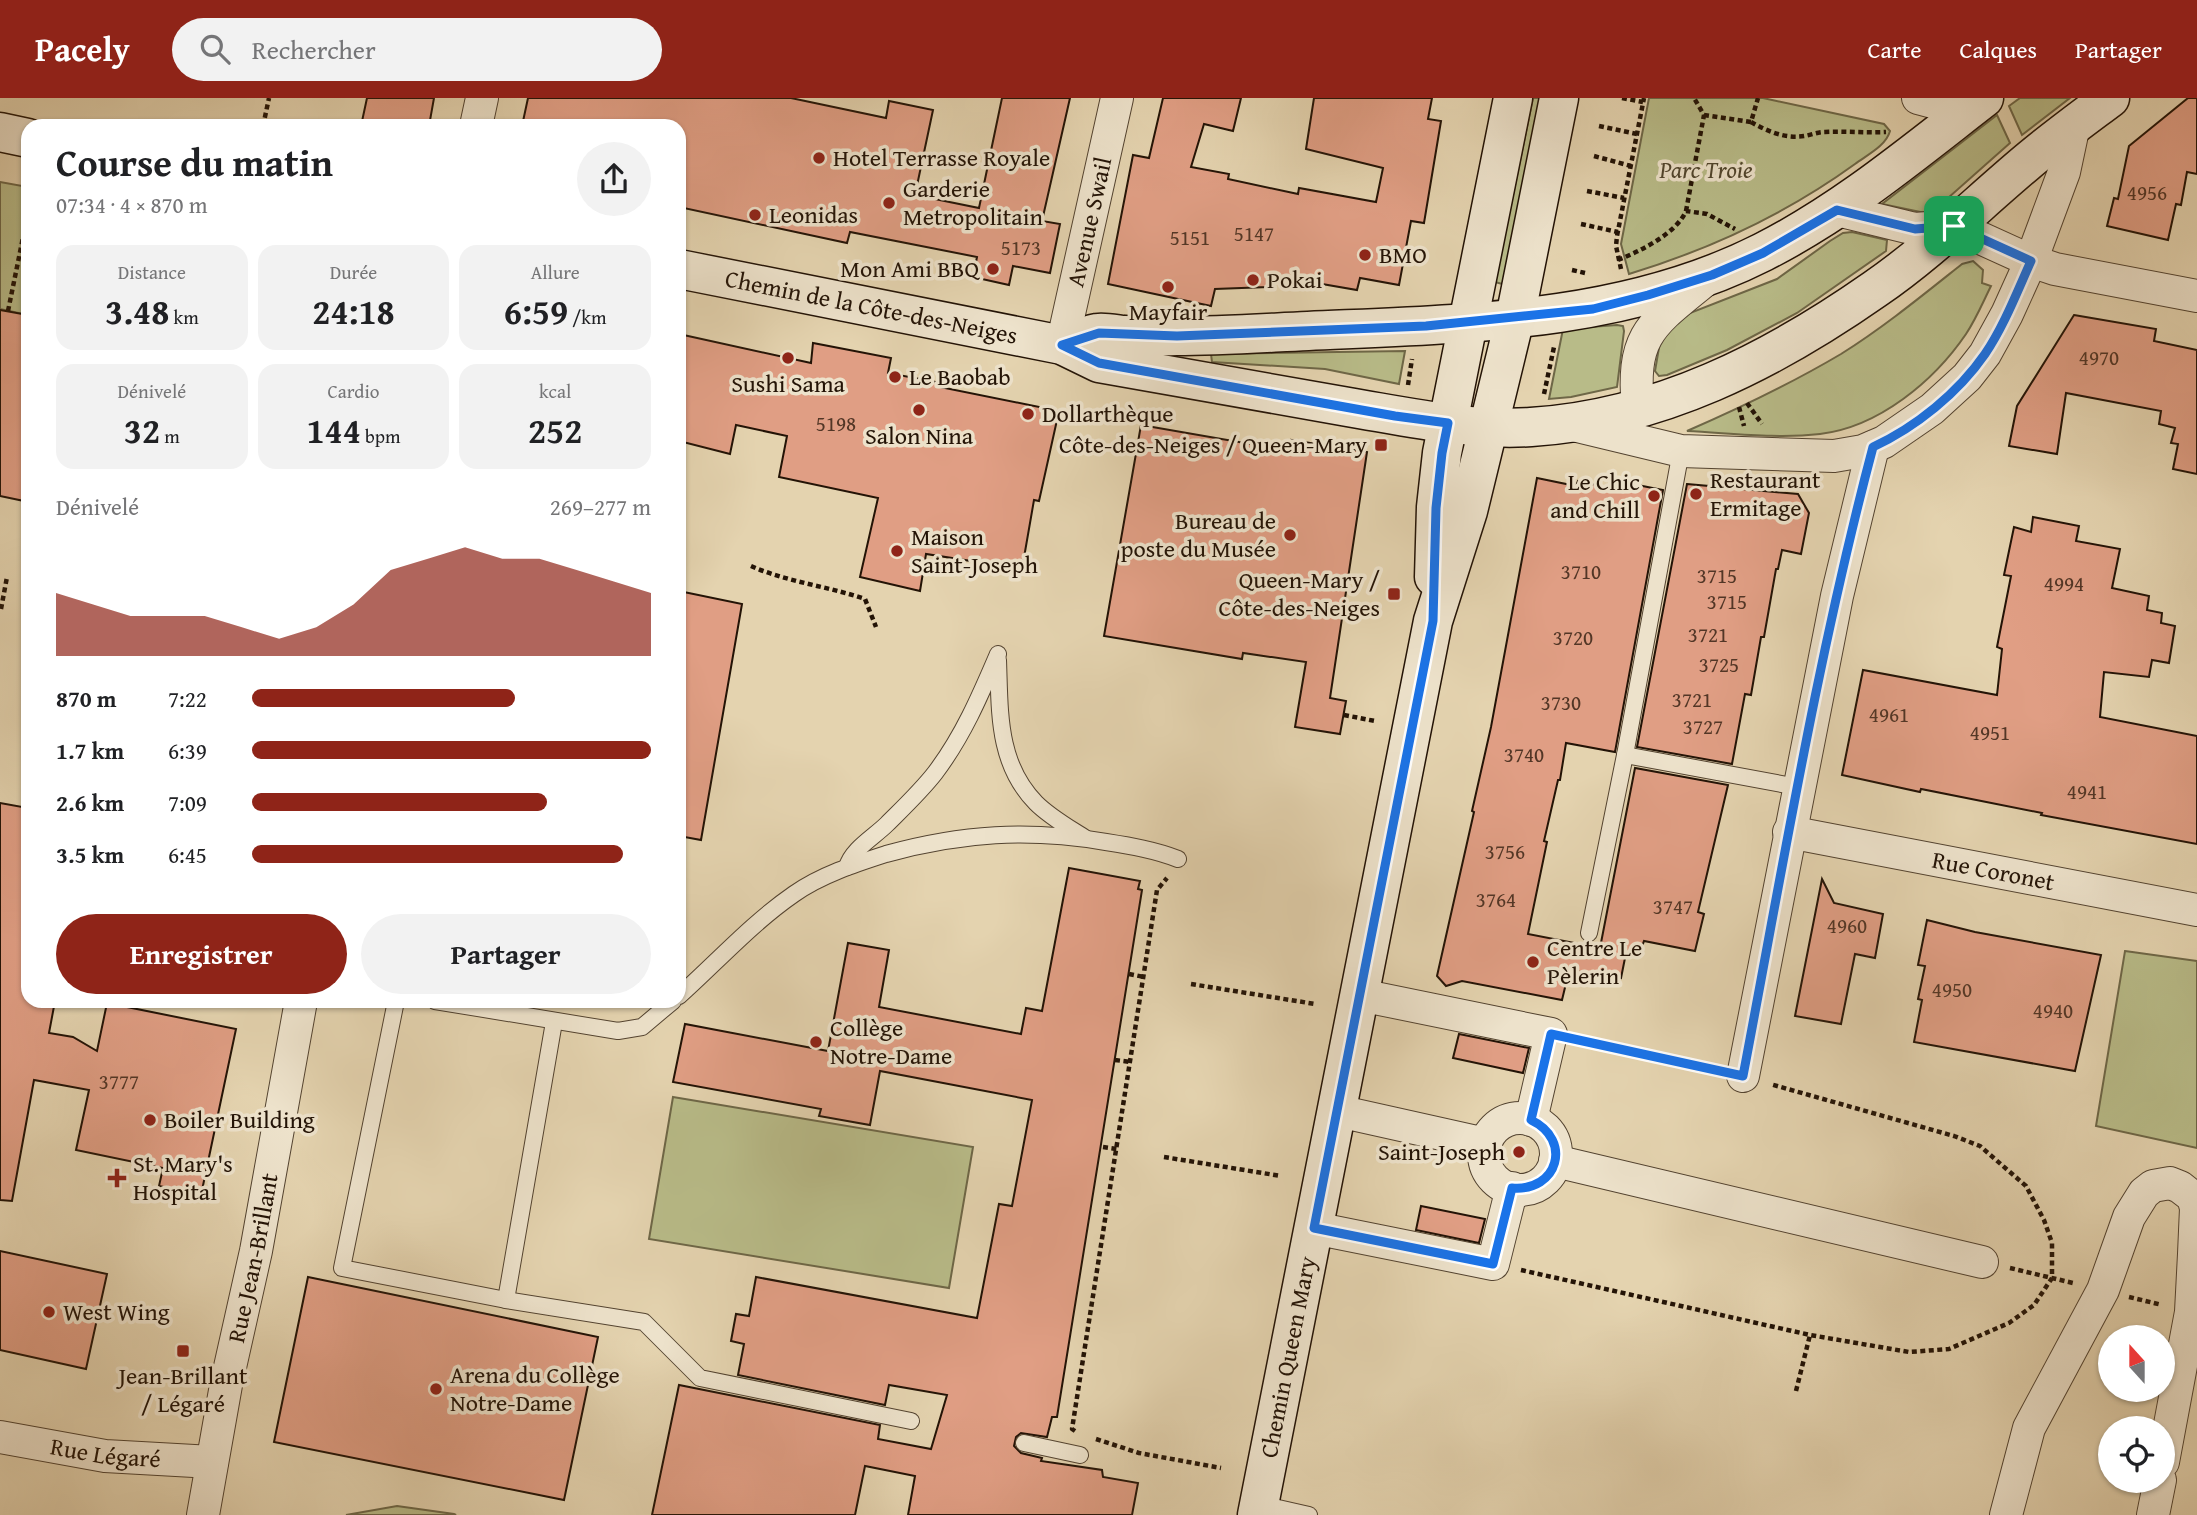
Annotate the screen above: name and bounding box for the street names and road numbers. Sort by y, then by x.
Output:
street label: Avenue Swail [1057,153,1120,290]
street label: Chemin de la Côte-des-Neiges [722,261,1021,353]
street label: Rue Coronet [1929,842,2058,899]
street label: Rue Jean-Brillant [218,1170,287,1346]
street label: Chemin Queen Mary [1251,1253,1325,1461]
street label: Rue Légaré [48,1428,162,1476]

